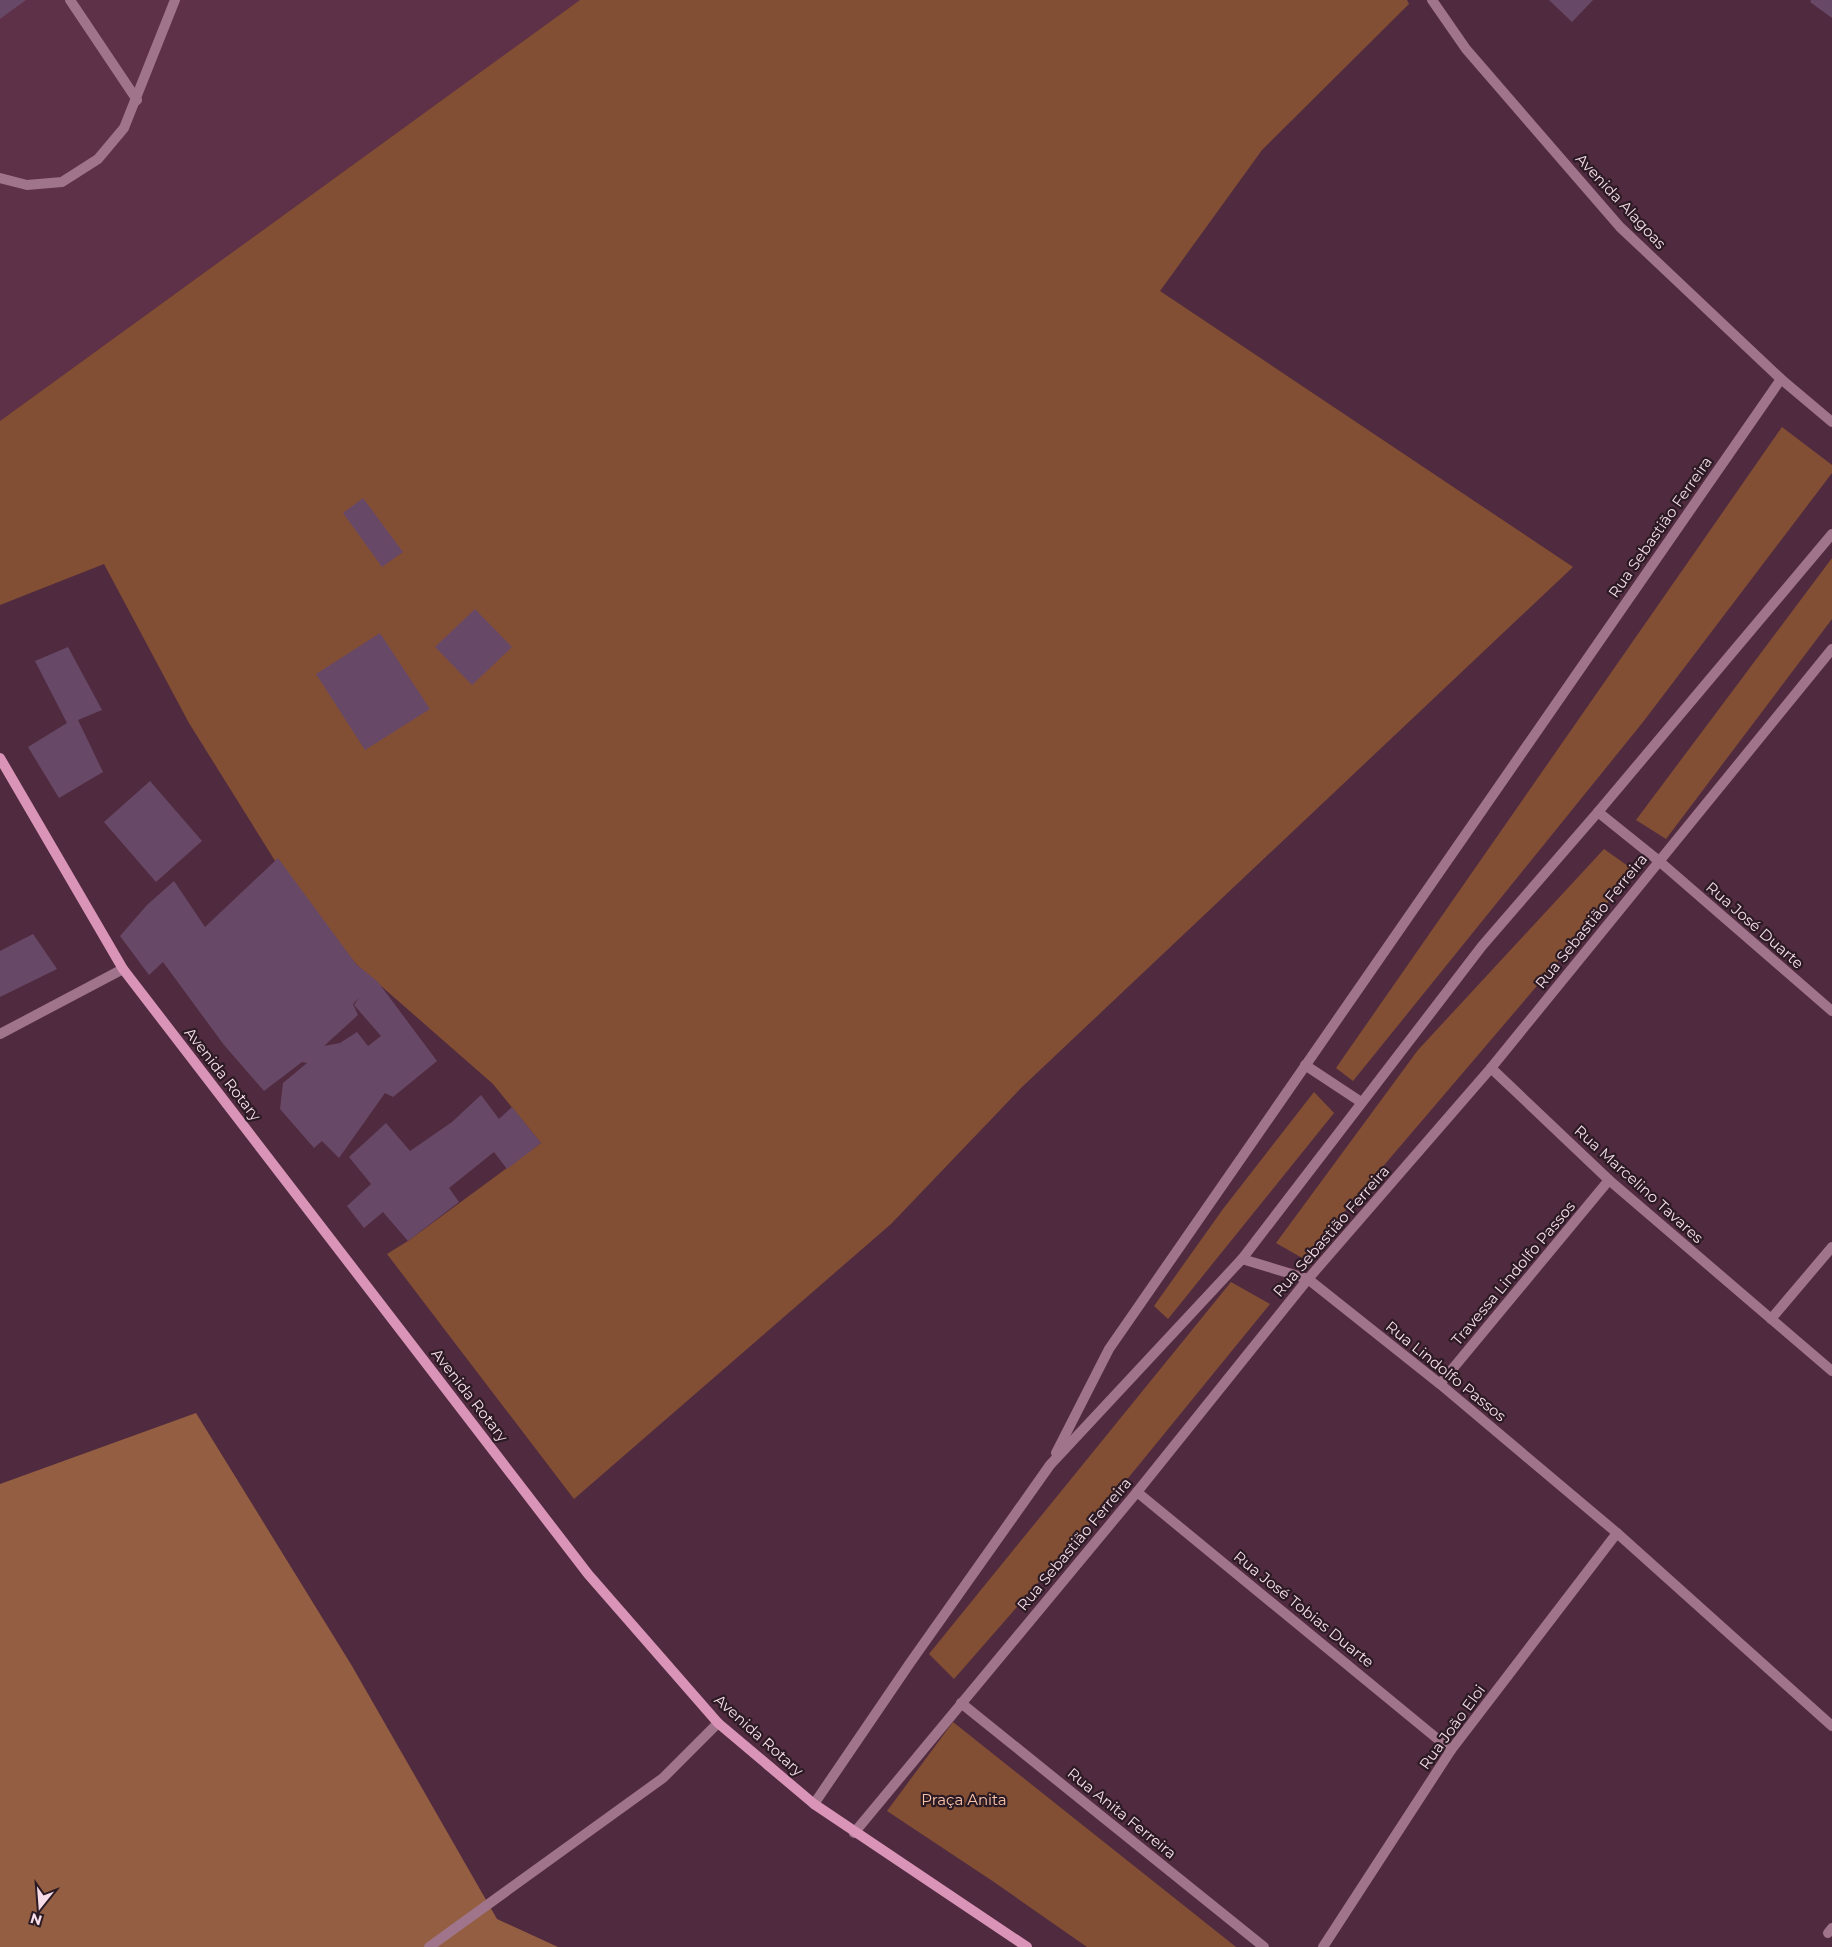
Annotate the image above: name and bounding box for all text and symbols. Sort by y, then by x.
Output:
street label: Avenida Alagoas [1572,149,1670,253]
street label: Rua Sebastião Ferreira [1604,453,1716,601]
street label: Rua Sebastião Ferreira [1531,850,1651,992]
street label: Rua José Duarte [1702,877,1808,973]
street label: Avenida Rotary [181,1023,266,1125]
street label: Rua Marcelino Tavares [1570,1121,1708,1247]
street label: Rua Sebastião Ferreira [1269,1161,1393,1301]
street label: Travessa Lindolfo Passos [1447,1197,1579,1349]
street label: Rua Lindolfo Passos [1382,1317,1510,1425]
street label: Avenida Rotary [428,1344,513,1446]
street label: Rua Sebastião Ferreira [1013,1474,1135,1614]
street label: Rua José Tobias Duarte [1230,1547,1378,1671]
street label: Rua João Eloi [1415,1681,1489,1773]
street label: Avenida Rotary [711,1690,808,1781]
street label: Rua Anita Ferreira [1064,1763,1180,1863]
park label: Praça Anita [921,1790,1007,1809]
north arrow [15,1882,65,1932]
text: N [28,1909,44,1930]

